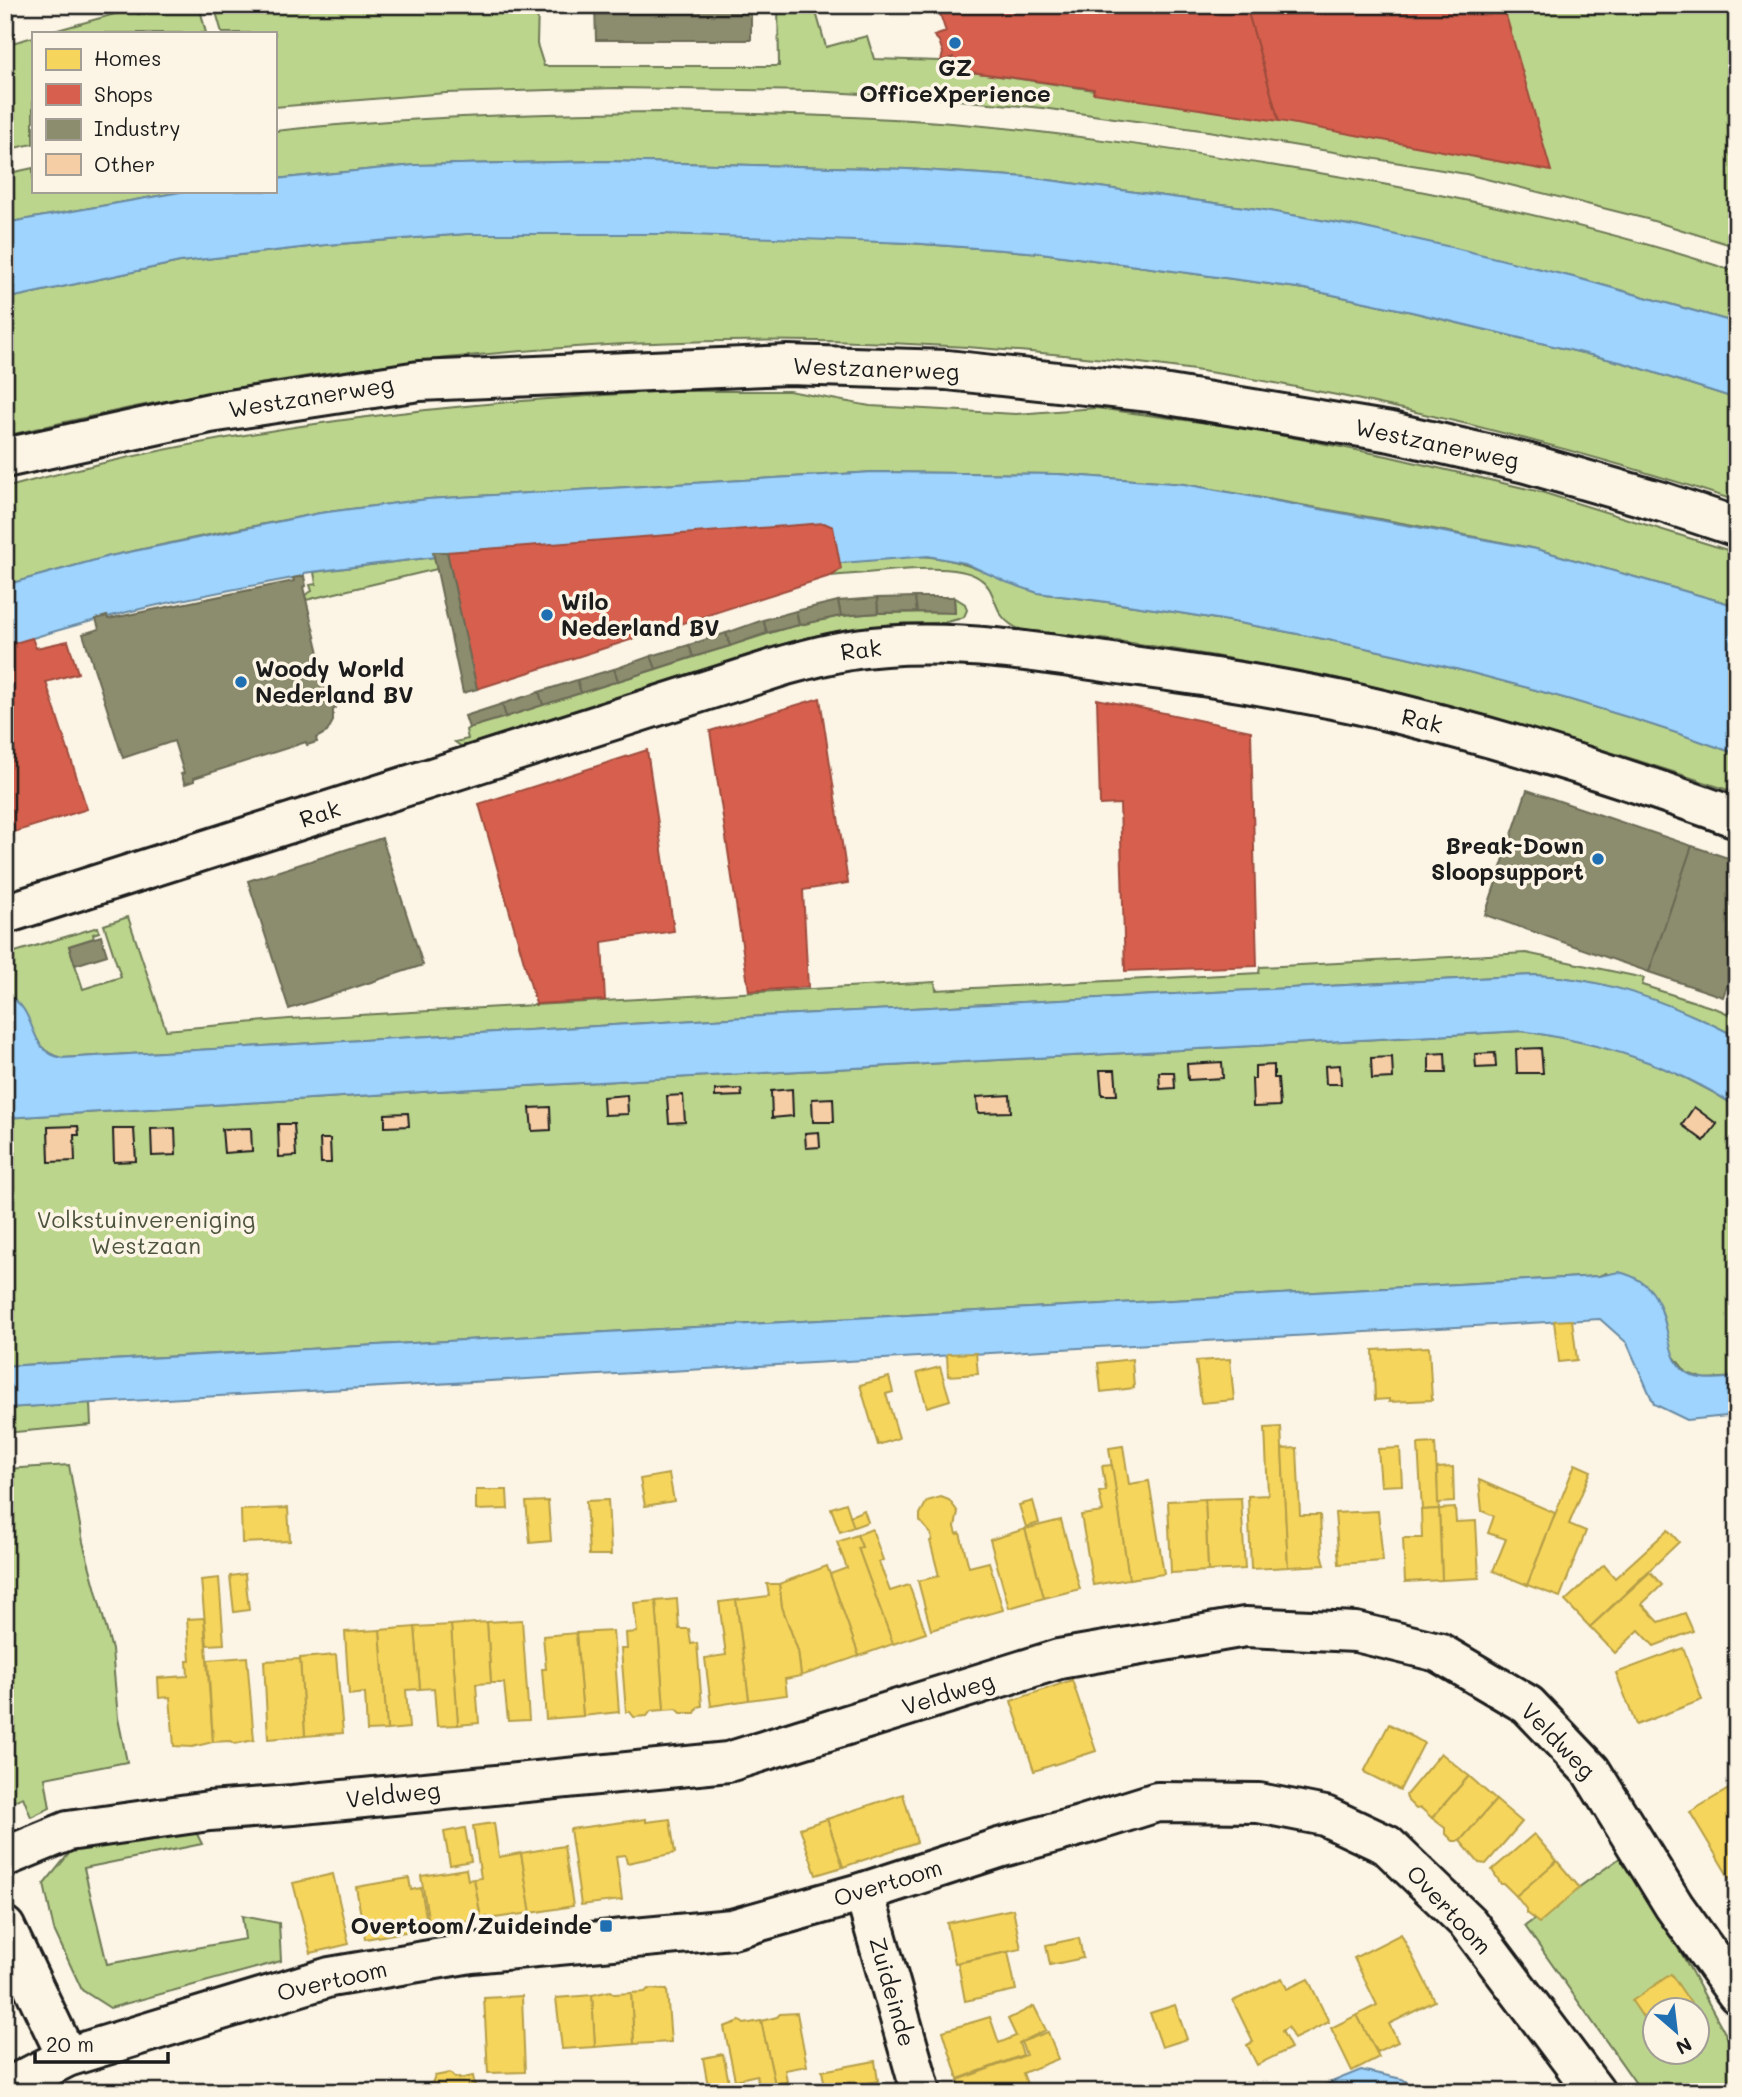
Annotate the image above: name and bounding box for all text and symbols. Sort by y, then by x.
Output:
legend [32,32,276,192]
marker: GZ OfficeXperience [947,35,963,51]
text: Homes [94,44,161,71]
place label: GZ OfficeXperience [859,52,1051,108]
text: Shops [94,80,153,107]
text: Industry [94,114,181,141]
text: Other [94,150,155,177]
street label: Westzanerweg [792,350,960,386]
street label: Westzanerweg [226,368,396,424]
street label: Westzanerweg [1353,411,1522,475]
place label: Wilo Nederland BV [561,586,720,642]
marker: Wilo Nederland BV [539,607,555,623]
street label: Rak [839,632,883,666]
place label: Woody World Nederland BV [255,653,414,709]
marker: Woody World Nederland BV [233,674,249,690]
street label: Rak [1399,700,1446,740]
street label: Rak [295,792,344,834]
place label: Break-Down Sloopsupport [1431,830,1584,886]
marker: Break-Down Sloopsupport [1590,851,1606,867]
park label: Volkstuinvereniging Westzaan [37,1204,255,1260]
street label: Veldweg [898,1665,997,1721]
street label: Veldweg [1515,1696,1602,1785]
street label: Veldweg [344,1774,442,1814]
street label: Overtoom [830,1851,946,1913]
street label: Overtoom [1401,1858,1499,1960]
place label: Overtoom/Zuideinde [351,1910,592,1940]
marker: Overtoom/Zuideinde [598,1918,614,1934]
street label: Zuideinde [863,1934,923,2050]
street label: Overtoom [274,1953,390,2007]
north arrow [1640,1996,1710,2066]
scale bar [35,2020,168,2064]
text: 20 m [46,2030,94,2057]
text: N [1672,2032,1696,2061]

